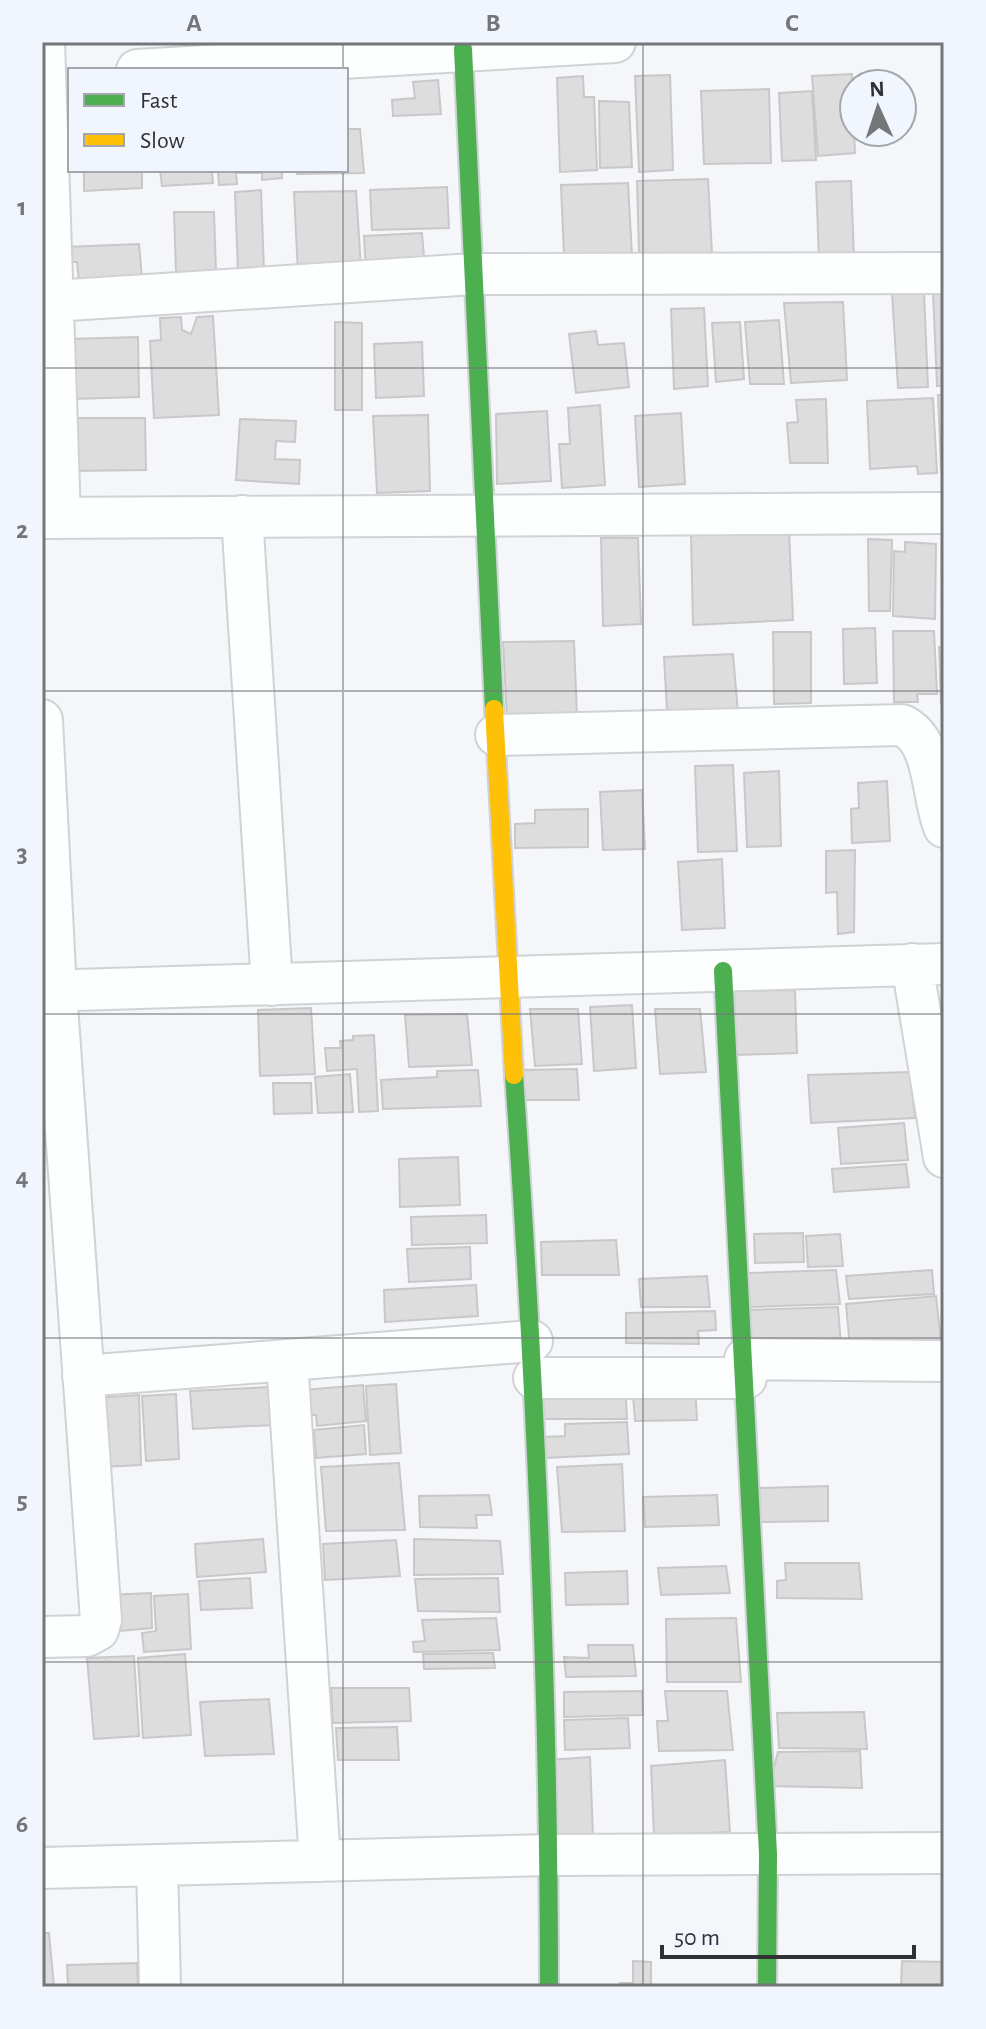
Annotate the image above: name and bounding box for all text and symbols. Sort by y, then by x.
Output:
text: A [186,10,202,36]
text: B [485,10,501,36]
text: C [785,10,799,36]
legend [68,68,348,172]
north arrow [838,68,918,148]
text: N [869,78,885,100]
text: Fast [140,89,178,113]
text: Slow [140,129,185,153]
text: 1 [17,194,27,220]
text: 2 [16,517,28,543]
text: 3 [16,841,28,867]
text: 4 [15,1164,29,1190]
text: 5 [16,1488,28,1514]
text: 6 [16,1811,28,1837]
scale bar [662,1909,914,1959]
text: 50 m [674,1926,720,1950]

